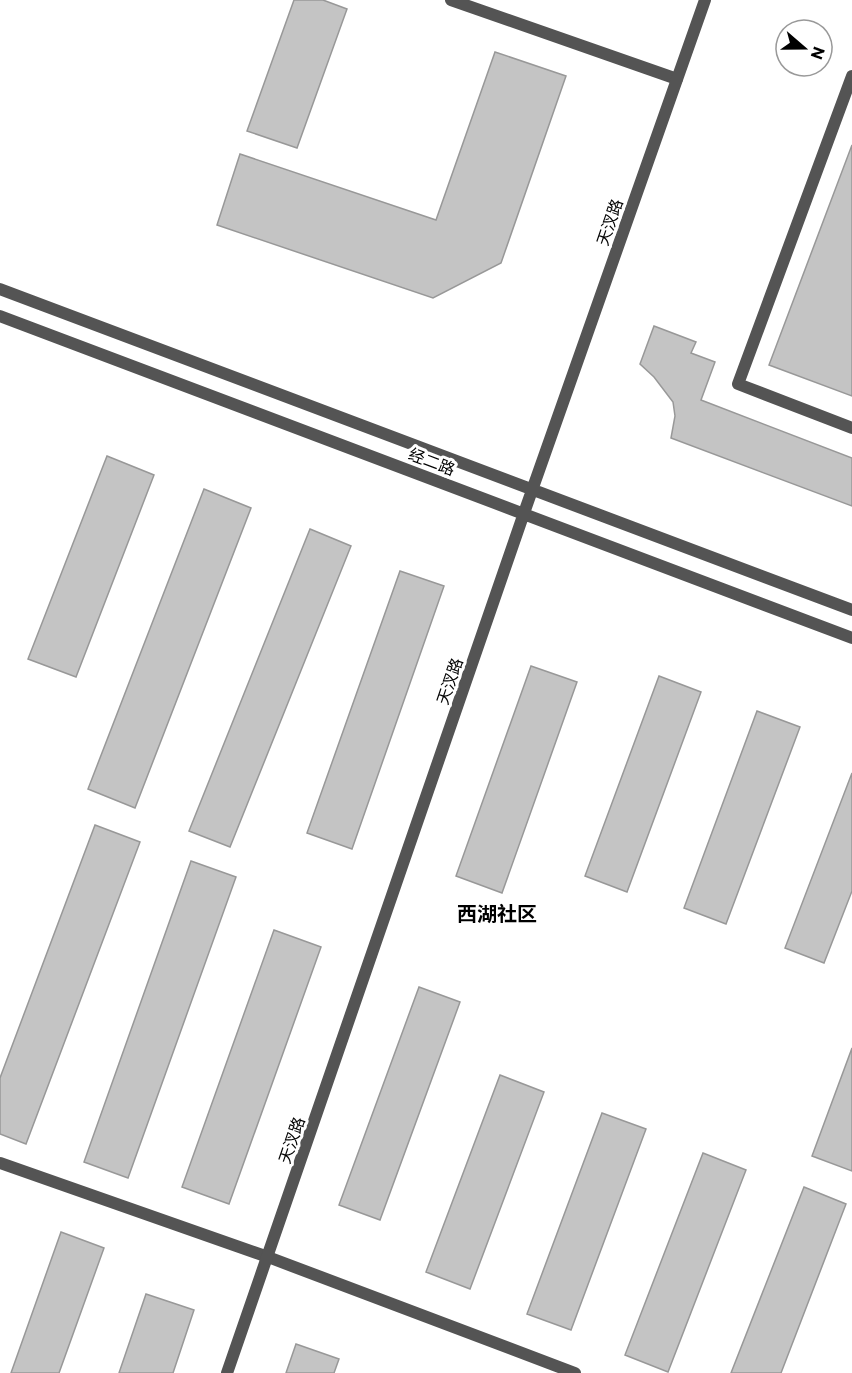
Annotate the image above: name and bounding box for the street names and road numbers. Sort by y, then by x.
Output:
street label: 天汊路 [592,196,626,248]
street label: 经二路 [406,444,458,478]
street label: 天汊路 [432,655,466,707]
street label: 天汊路 [274,1114,308,1166]

